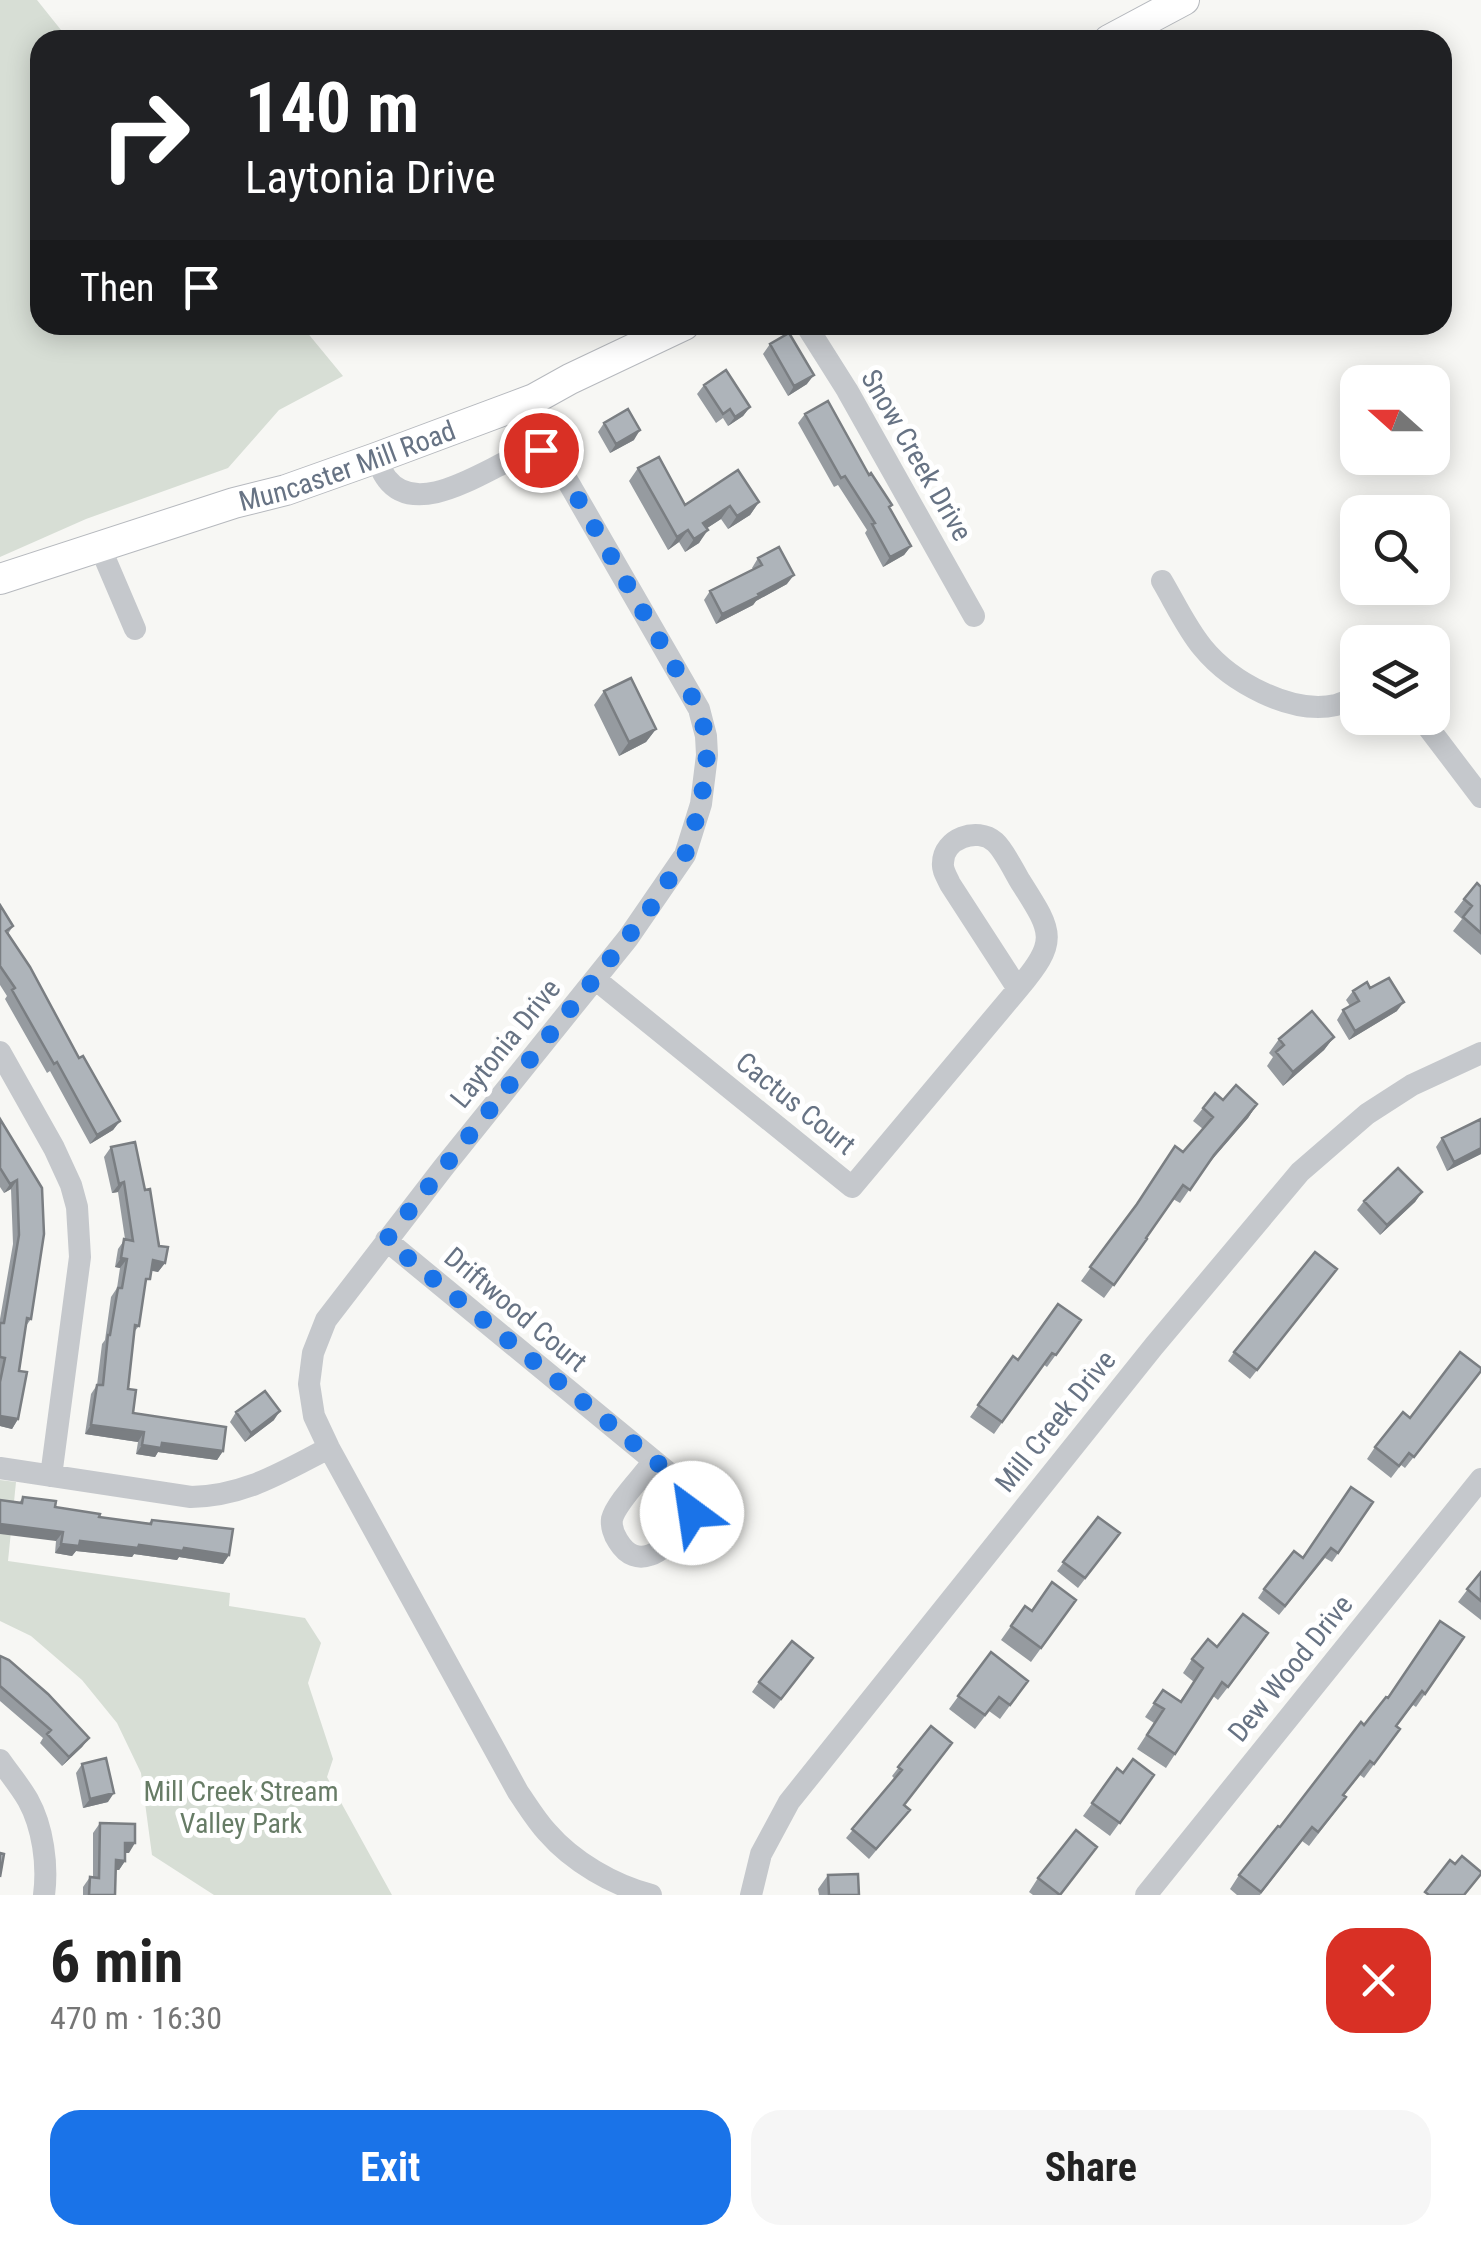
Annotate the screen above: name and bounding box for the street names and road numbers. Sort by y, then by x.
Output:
street label: Snow Creek Drive [854,364,979,547]
street label: Muncaster Mill Road [235,414,460,518]
street label: Laytonia Drive [443,972,567,1114]
street label: Cactus Court [729,1045,862,1162]
street label: Driftwood Court [438,1240,594,1378]
street label: Mill Creek Drive [988,1344,1122,1499]
street label: Dew Wood Drive [1221,1588,1360,1748]

